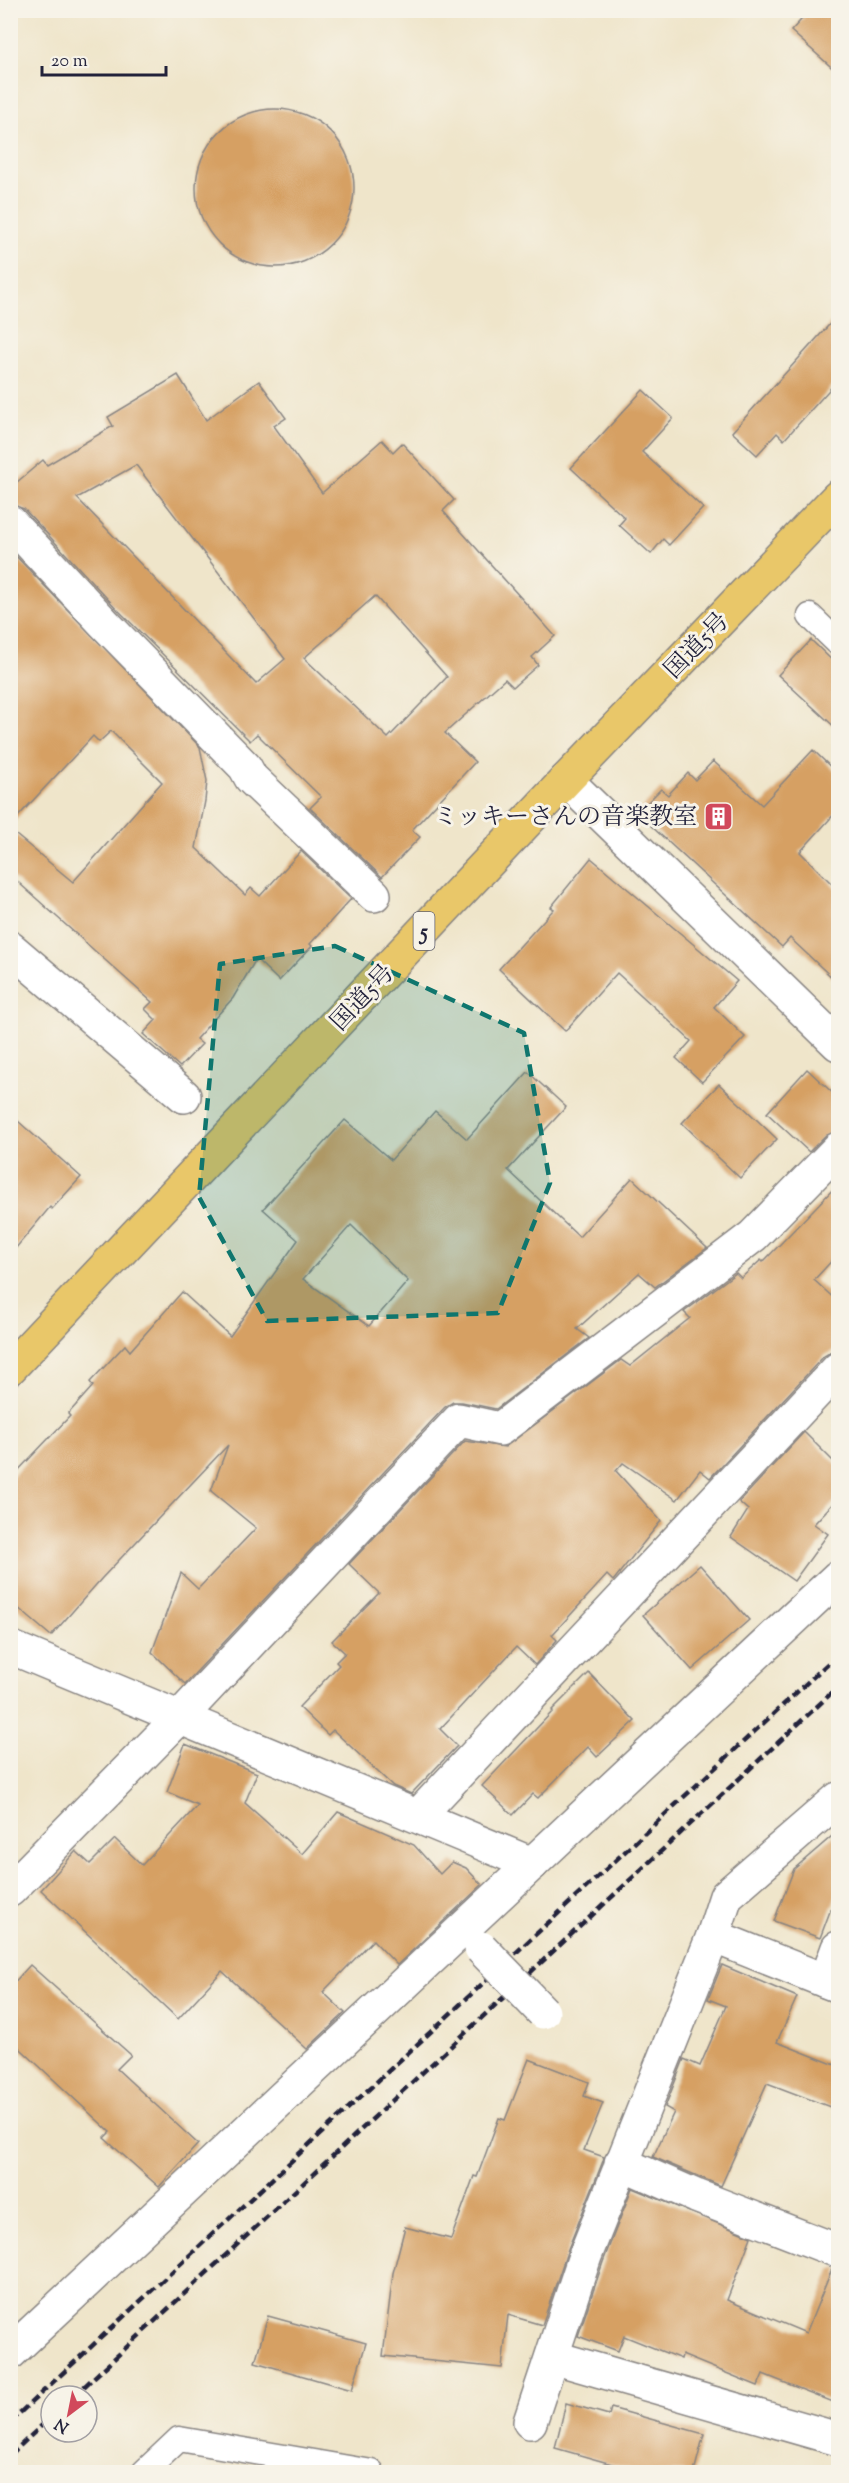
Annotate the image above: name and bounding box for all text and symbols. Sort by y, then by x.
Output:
scale bar [42,39,166,77]
text: 20 m [51,49,88,75]
street label: 国道5号 [657,606,738,687]
building icon: ミッキーさんの音楽教室 [702,800,734,832]
place label: ミッキーさんの音楽教室 [433,801,697,835]
road number: 5 [414,912,434,950]
street label: 国道5号 [324,957,403,1039]
north arrow [39,2384,99,2444]
text: N [51,2411,74,2438]

